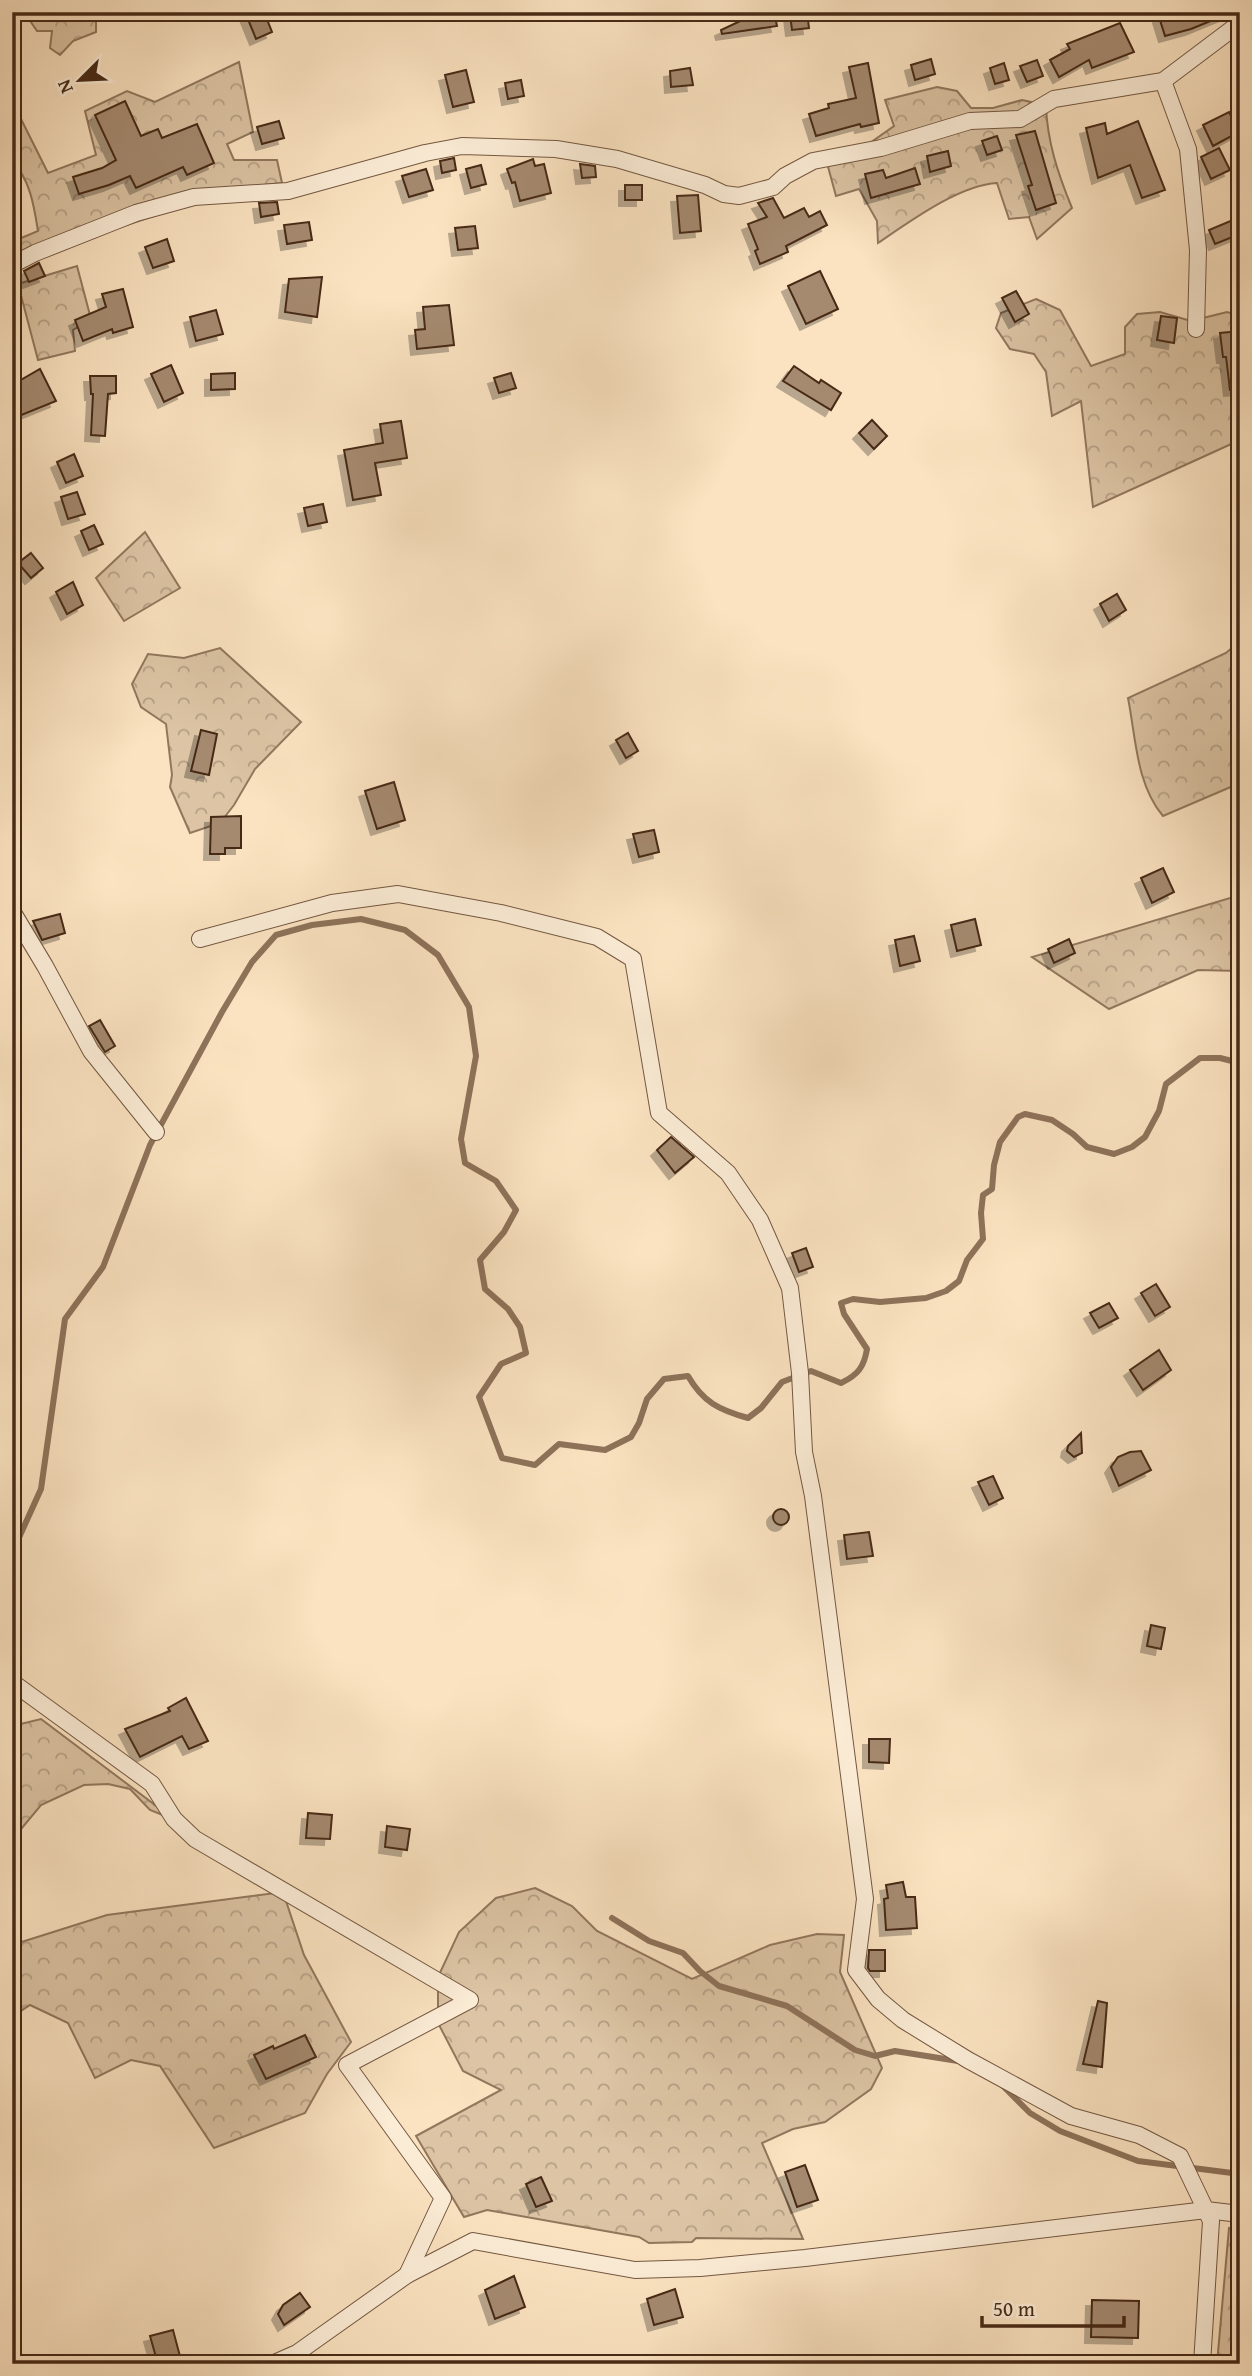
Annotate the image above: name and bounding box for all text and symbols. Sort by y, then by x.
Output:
north arrow [46,46,116,116]
text: N [49,75,80,98]
scale bar [982,2285,1124,2329]
text: 50 m [993,2293,1035,2324]

